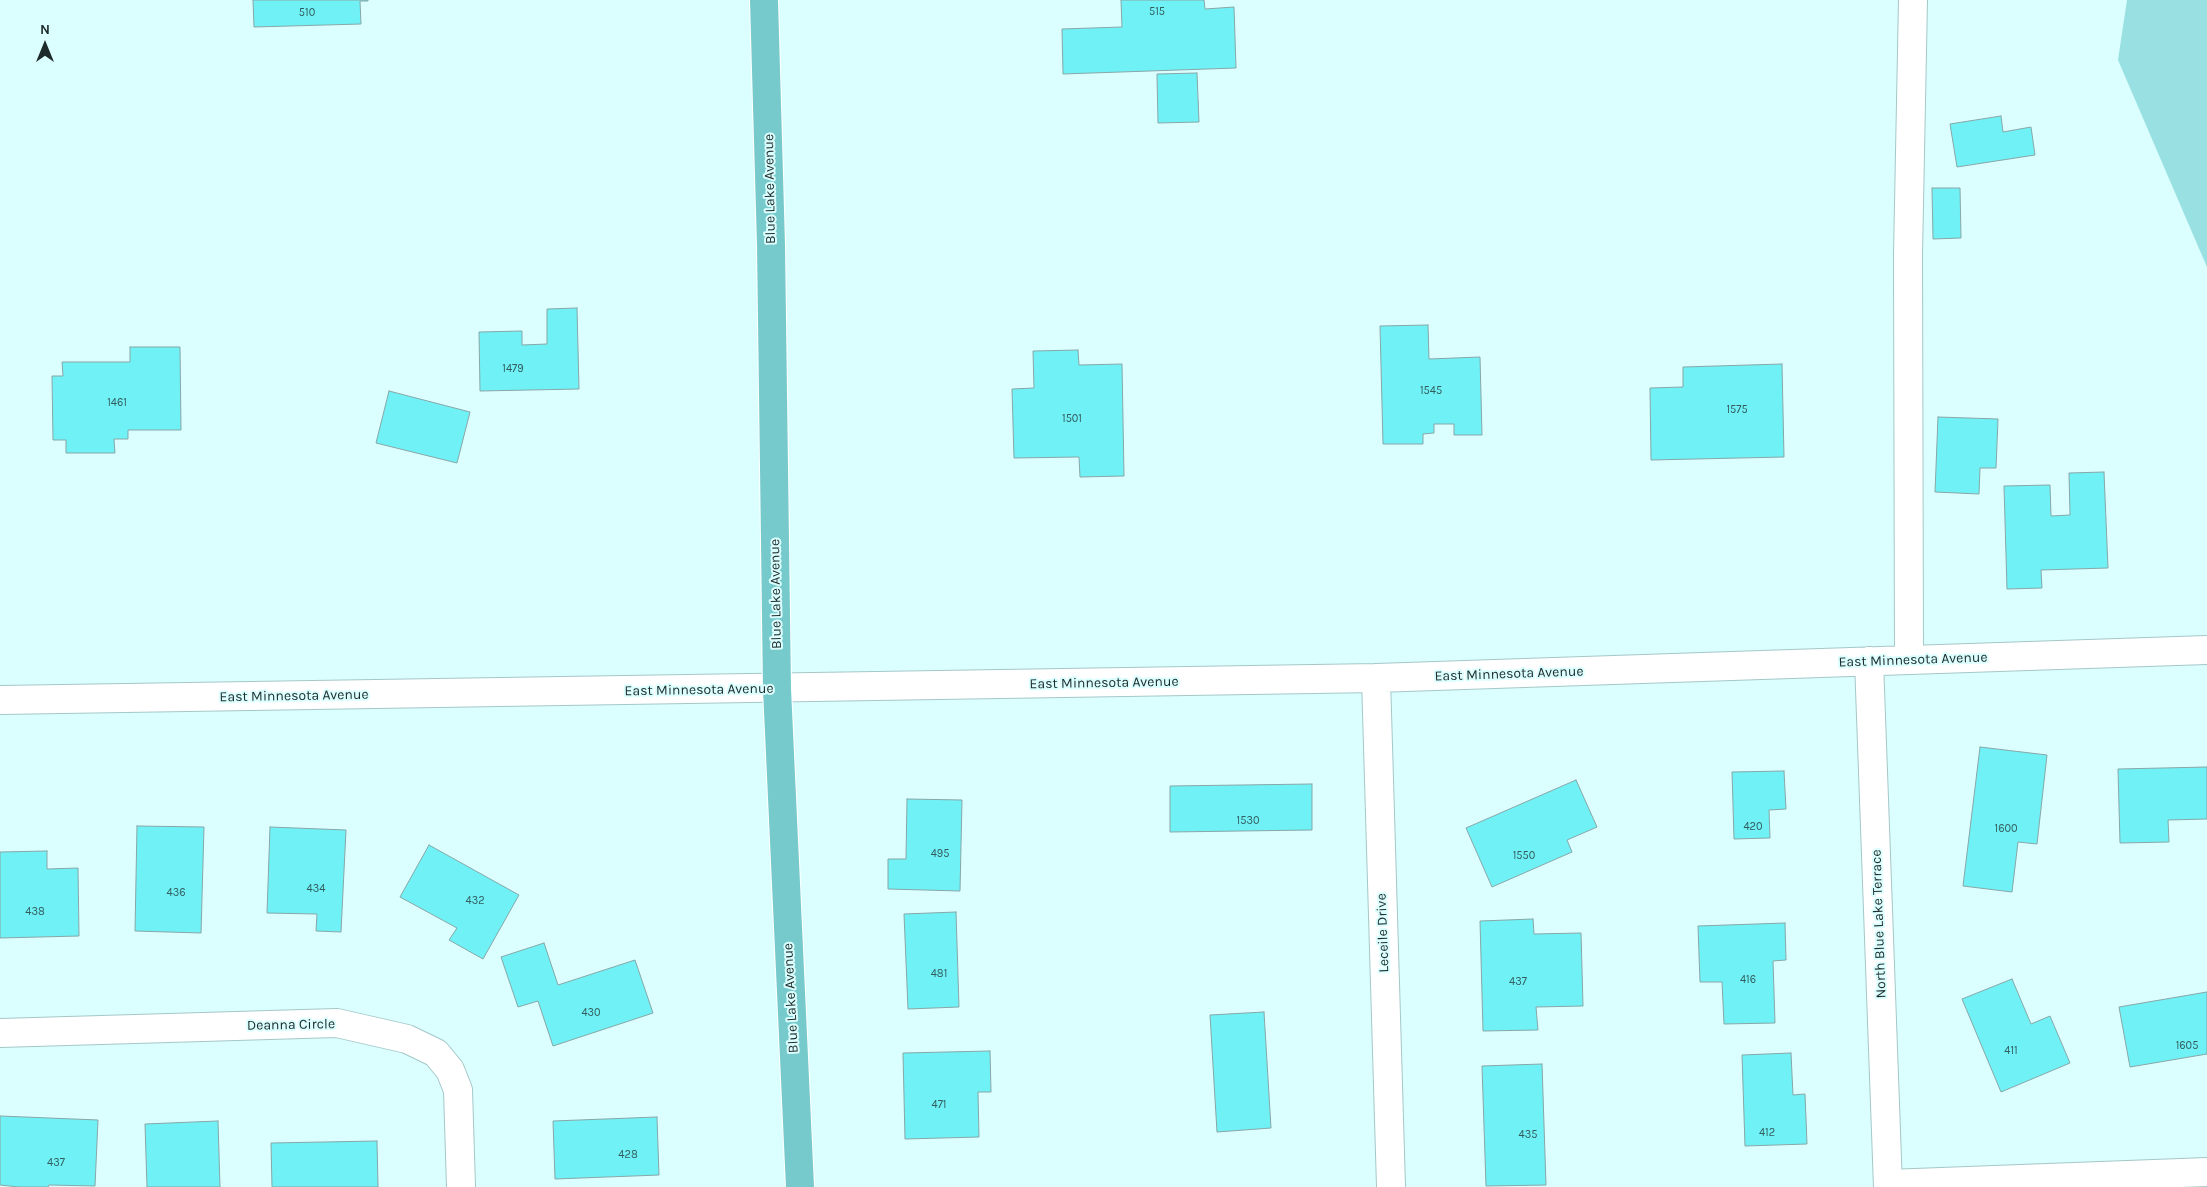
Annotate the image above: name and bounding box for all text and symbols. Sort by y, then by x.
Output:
house number: 515 [1149,5,1165,19]
house number: 510 [299,6,315,20]
north arrow [20,20,70,70]
text: N [40,21,50,38]
street label: Blue Lake Avenue [761,134,779,244]
house number: 1479 [502,362,524,376]
house number: 1545 [1420,384,1442,398]
house number: 1461 [107,396,127,410]
house number: 1575 [1726,403,1748,417]
house number: 1501 [1062,412,1082,426]
street label: Blue Lake Avenue [767,539,785,649]
street label: East Minnesota Avenue [1838,649,1988,671]
street label: East Minnesota Avenue [1434,663,1584,685]
street label: East Minnesota Avenue [1029,673,1179,693]
street label: East Minnesota Avenue [624,680,774,700]
street label: East Minnesota Avenue [219,686,369,706]
house number: 1530 [1237,814,1259,828]
house number: 420 [1743,820,1763,834]
house number: 1600 [1995,822,2017,836]
house number: 495 [931,847,949,861]
house number: 1550 [1513,849,1535,863]
street label: North Blue Lake Terrace [1868,849,1890,999]
house number: 434 [307,882,325,896]
house number: 436 [167,886,185,900]
street label: Leceile Drive [1373,893,1393,973]
house number: 432 [465,894,485,908]
house number: 438 [25,905,45,919]
street label: Blue Lake Avenue [780,942,802,1054]
house number: 481 [931,967,947,981]
house number: 416 [1740,973,1756,987]
house number: 437 [1509,975,1527,989]
house number: 430 [581,1006,601,1020]
street label: Deanna Circle [247,1016,335,1034]
house number: 1605 [2176,1039,2198,1053]
house number: 411 [2004,1044,2018,1058]
house number: 471 [932,1098,946,1112]
house number: 412 [1759,1126,1775,1140]
house number: 435 [1519,1128,1537,1142]
house number: 428 [618,1148,638,1162]
house number: 437 [47,1156,65,1170]

